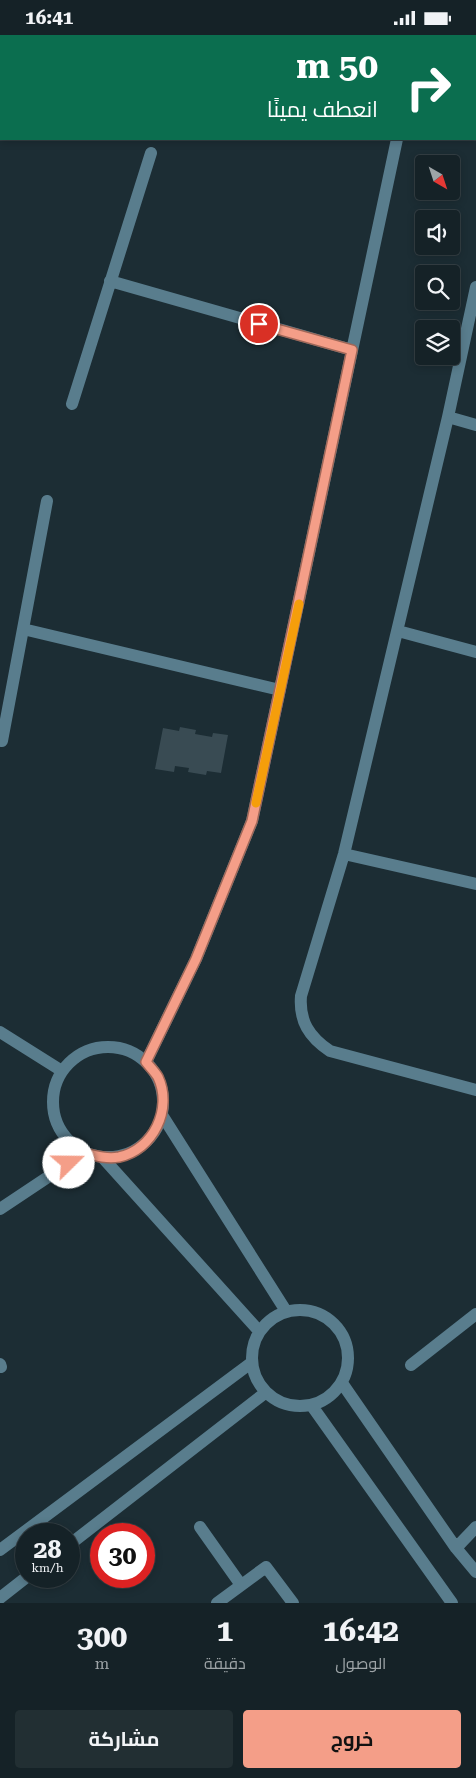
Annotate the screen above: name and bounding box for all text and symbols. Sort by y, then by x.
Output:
text: 16:41 [25,6,74,29]
text: 50 m [296,46,378,87]
icon: right [396,55,461,120]
text: انعطف يمينًا [267,97,378,122]
north arrow [415,155,460,200]
map controls [415,155,460,365]
button: sound [415,210,460,255]
button: search [415,265,460,310]
pin [238,303,280,345]
icon: arrive [245,310,273,338]
button: layers [415,320,460,365]
position arrow [42,1136,94,1188]
speed limit sign: 30 [90,1523,155,1588]
text: 28 [33,1535,62,1564]
text: km/h [31,1561,64,1575]
text: 1 [217,1613,233,1648]
text: 16:42 [323,1613,399,1648]
text: 300 [77,1619,127,1654]
text: m [95,1654,109,1673]
text: دقيقة [204,1654,246,1673]
text: الوصول [335,1654,386,1673]
button: مشاركة [15,1710,233,1768]
button: خروج [243,1710,461,1768]

